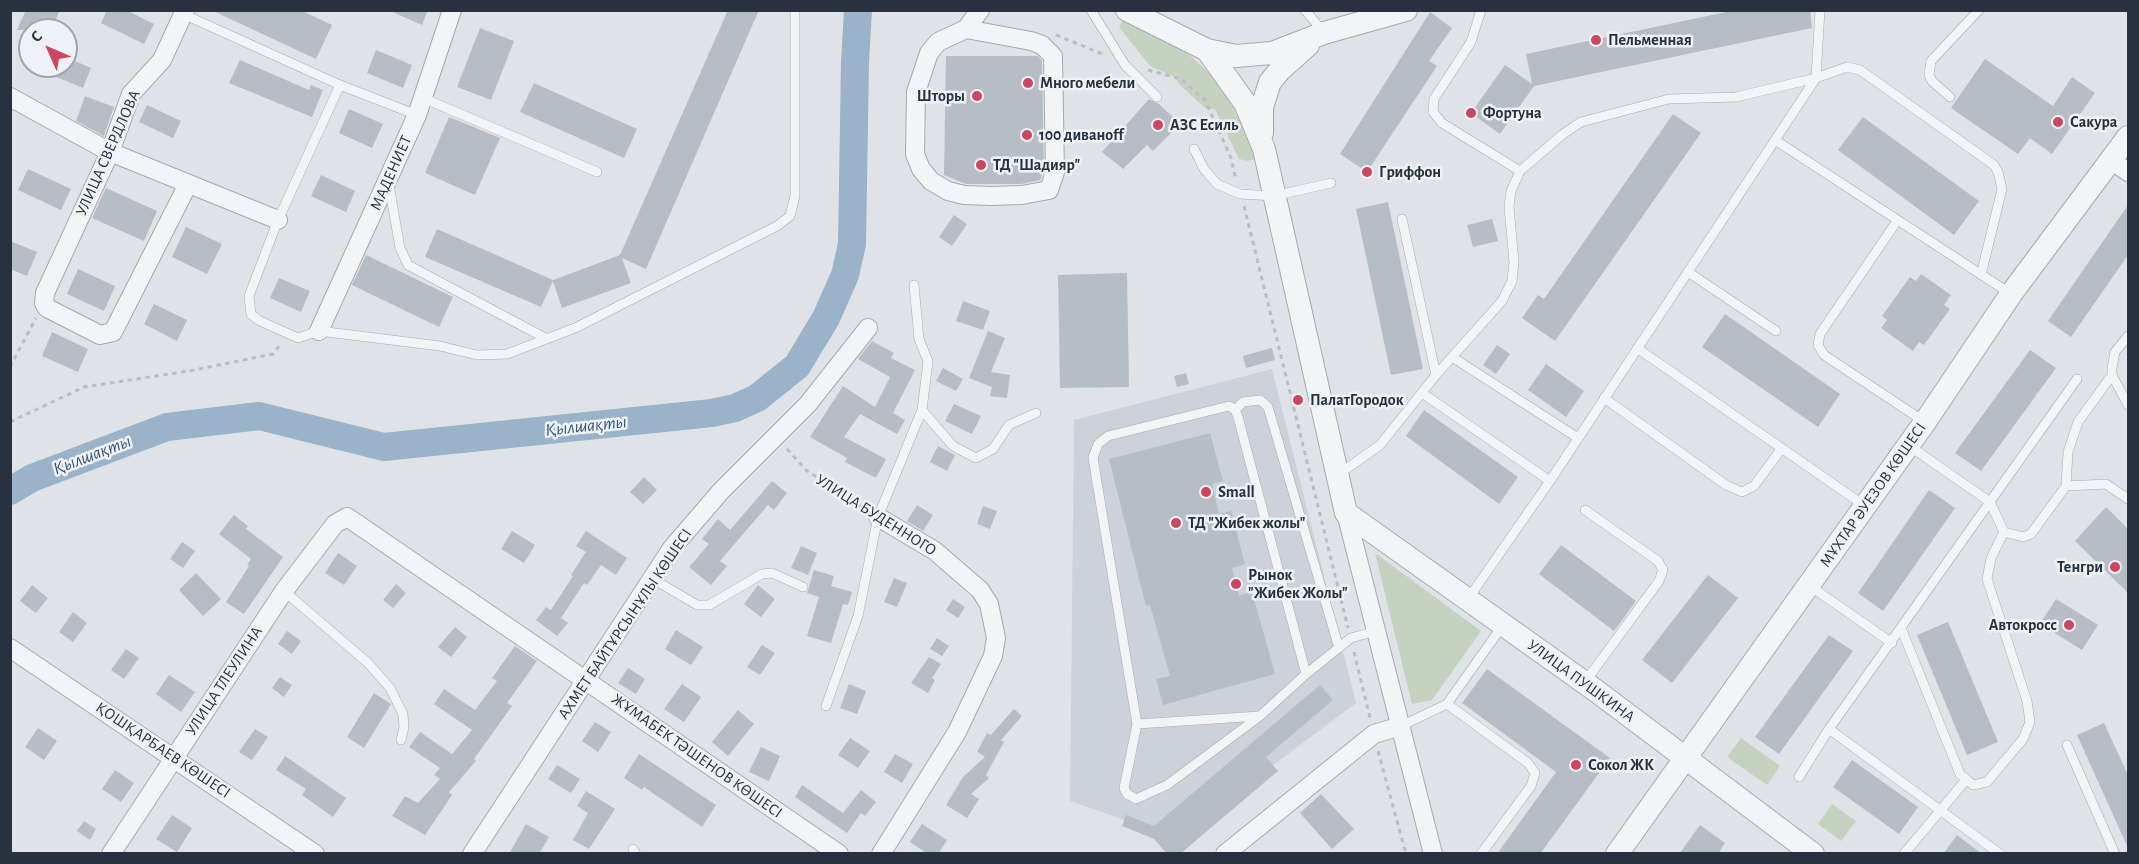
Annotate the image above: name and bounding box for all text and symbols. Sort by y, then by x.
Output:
north arrow [18,18,78,78]
text: С [28,28,45,45]
place label: Пельменная [1608,30,1692,50]
marker: Пельменная [1589,33,1603,47]
place label: Много мебели [1040,73,1135,93]
marker: Много мебели [1021,76,1035,90]
place label: Шторы [917,86,965,106]
street label: УЛИЦА СВЕРДЛОВА [72,87,144,219]
marker: Шторы [970,89,984,103]
place label: Фортуна [1483,103,1542,123]
marker: Фортуна [1464,106,1478,120]
place label: Сакура [2070,112,2117,132]
place label: АЗС Есиль [1170,115,1238,135]
marker: Сакура [2051,115,2065,129]
marker: АЗС Есиль [1151,118,1165,132]
place label: 100 диваноff [1039,125,1123,145]
marker: 100 диваноff [1020,128,1034,142]
street label: МАДЕНИЕТ [366,133,416,213]
place label: ТД "Шадияр" [993,155,1080,175]
marker: ТД "Шадияр" [974,158,988,172]
place label: Гриффон [1379,162,1441,182]
marker: Гриффон [1360,165,1374,179]
place label: ПалатГородок [1310,390,1404,410]
marker: ПалатГородок [1291,393,1305,407]
water label: Қылшақты [544,411,628,441]
street label: МҰХТАР ӘУЕЗОВ КӨШЕСІ [1816,419,1930,571]
water label: Қылшақты [50,430,134,480]
street label: УЛИЦА БУДЕННОГО [812,470,940,560]
place label: Small [1218,482,1255,502]
marker: Small [1199,485,1213,499]
place label: ТД "Жибек жолы" [1188,513,1305,533]
marker: ТД "Жибек жолы" [1169,516,1183,530]
street label: АХМЕТ БАЙТҰРСЫНҰЛЫ КӨШЕСІ [554,525,696,723]
place label: Тенгри [2057,557,2103,577]
marker: Тенгри [2108,560,2122,574]
place label: Рынок "Жибек Жолы" [1248,565,1348,603]
marker: Рынок "Жибек Жолы" [1229,577,1243,591]
place label: Автокросс [1989,615,2057,635]
marker: Автокросс [2062,618,2076,632]
street label: УЛИЦА ТЛЕУЛИНА [181,623,267,739]
street label: УЛИЦА ПУШКИНА [1523,636,1639,726]
street label: ЖҰМАБЕК ТӘШЕНОВ КӨШЕСІ [608,690,786,822]
street label: ҚОШҚАРБАЕВ КӨШЕСІ [92,698,234,802]
place label: Сокол ЖК [1588,755,1654,775]
marker: Сокол ЖК [1569,758,1583,772]

